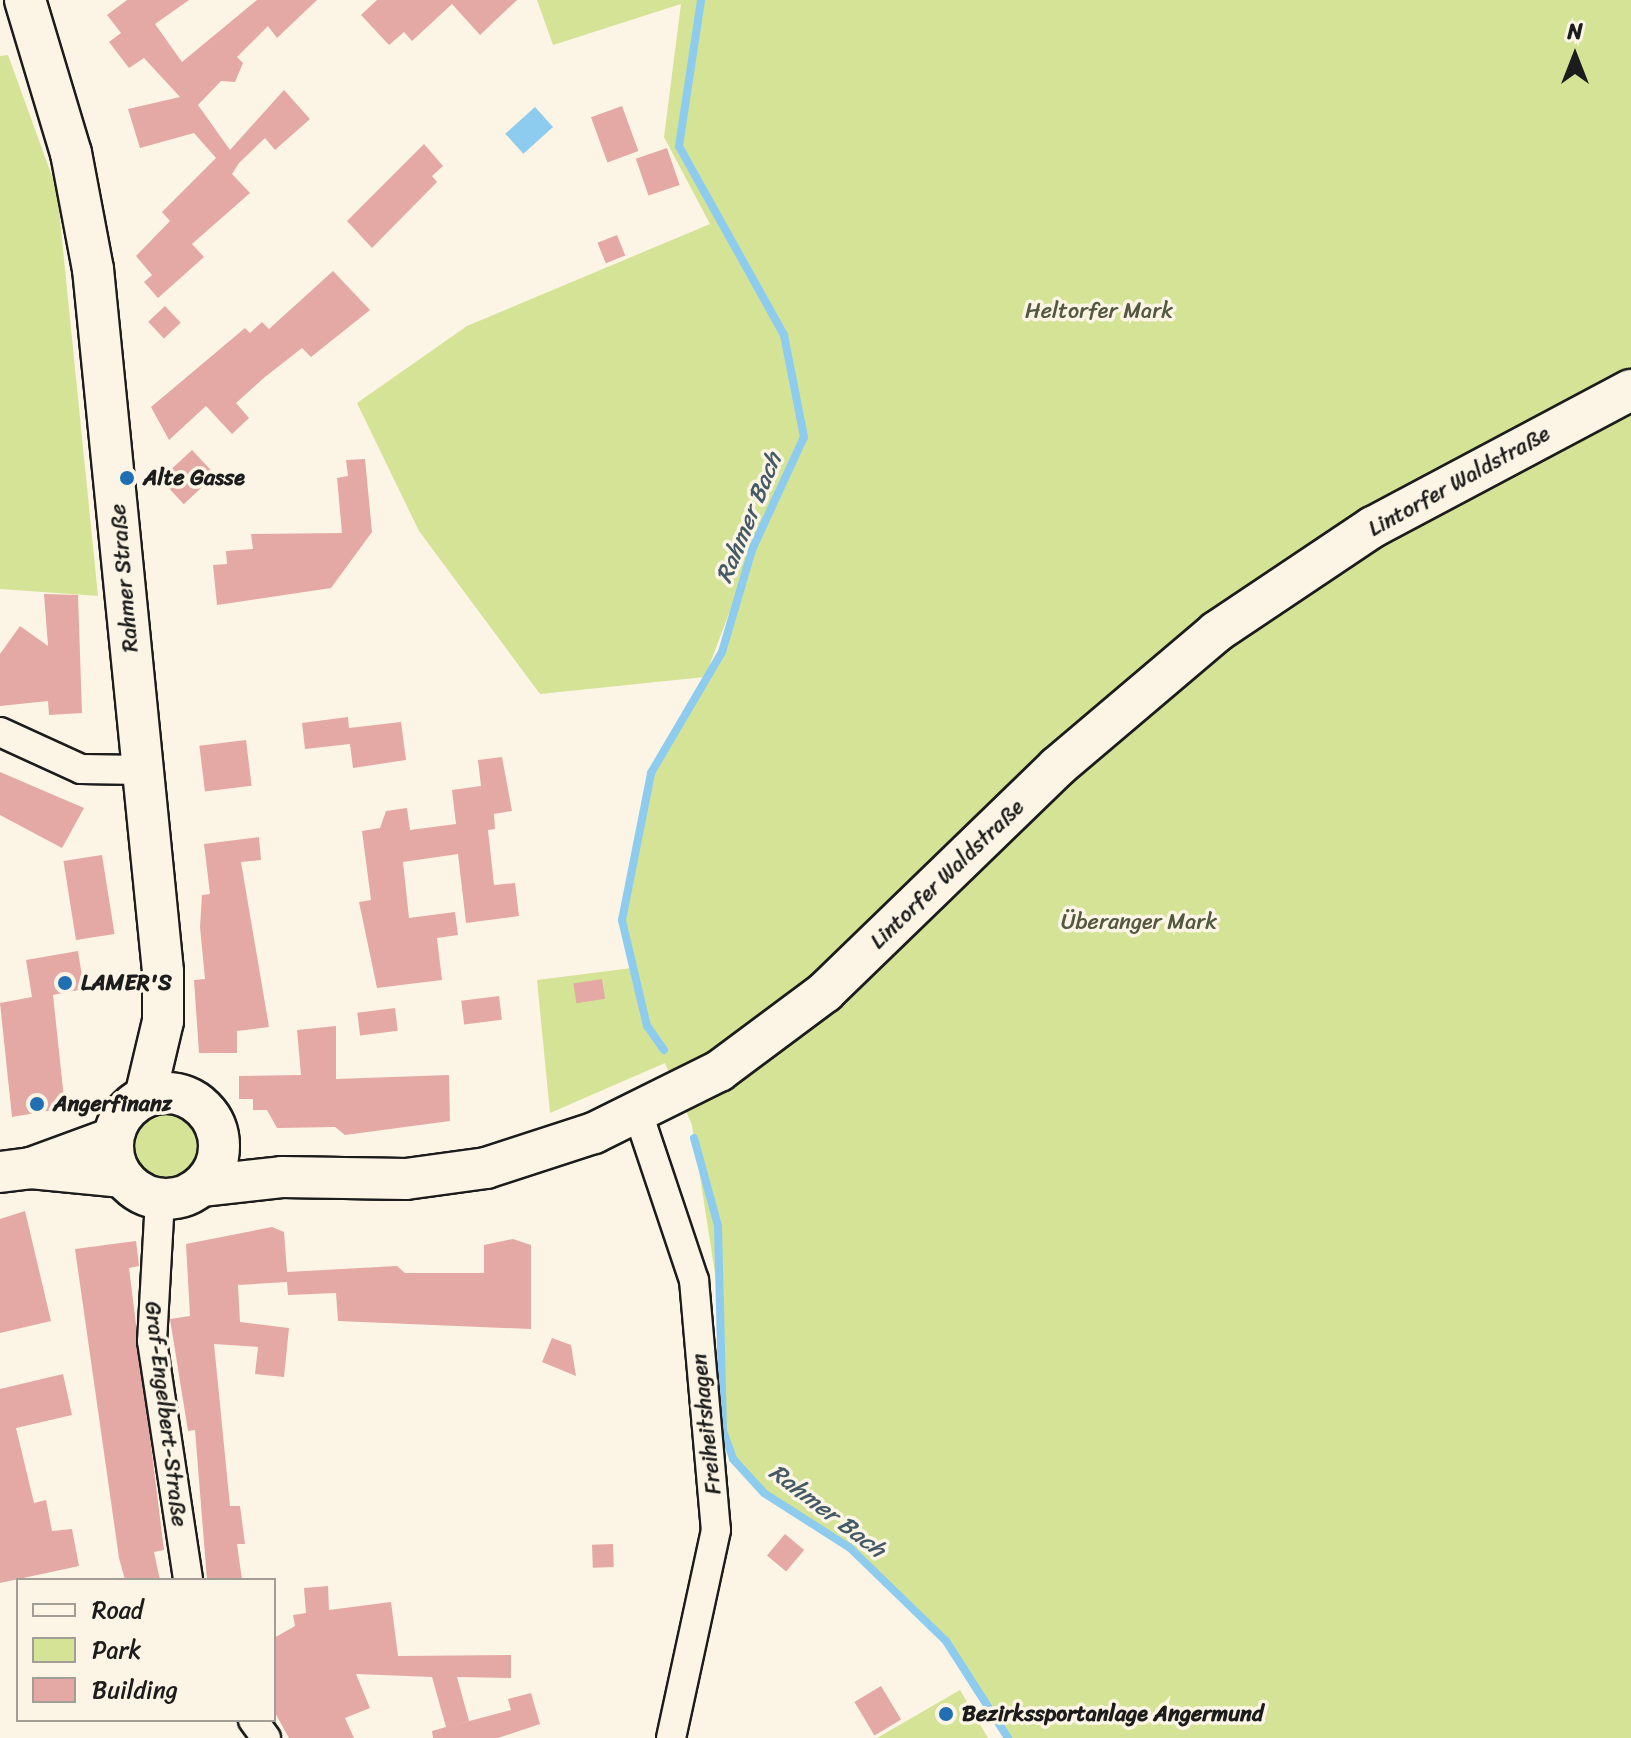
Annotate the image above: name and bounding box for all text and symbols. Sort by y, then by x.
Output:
text: N [1567,12,1583,51]
north arrow [1535,16,1615,96]
park label: Heltorfer Mark [1025,298,1173,324]
street label: Lintorfer Waldstraße [1364,420,1554,542]
water label: Rahmer Bach [710,449,788,587]
place label: Alte Gasse [143,465,247,491]
marker: Alte Gasse [118,469,136,487]
street label: Rahmer Straße [104,503,144,653]
street label: Lintorfer Waldstraße [865,794,1029,954]
park label: Überanger Mark [1061,909,1217,935]
place label: LAMER'S [81,970,172,996]
marker: LAMER'S [56,974,74,992]
place label: Angerfinanz [53,1091,172,1117]
marker: Angerfinanz [28,1095,46,1113]
street label: Graf-Engelbert-Straße [139,1300,193,1528]
street label: Freiheitshagen [685,1352,727,1496]
water label: Rahmer Bach [763,1458,891,1564]
legend [16,1578,276,1722]
text: Road [92,1589,143,1631]
text: Park [92,1629,141,1671]
text: Building [92,1669,178,1711]
place label: Bezirkssportanlage Angermund [962,1701,1263,1727]
marker: Bezirkssportanlage Angermund [937,1705,955,1723]

